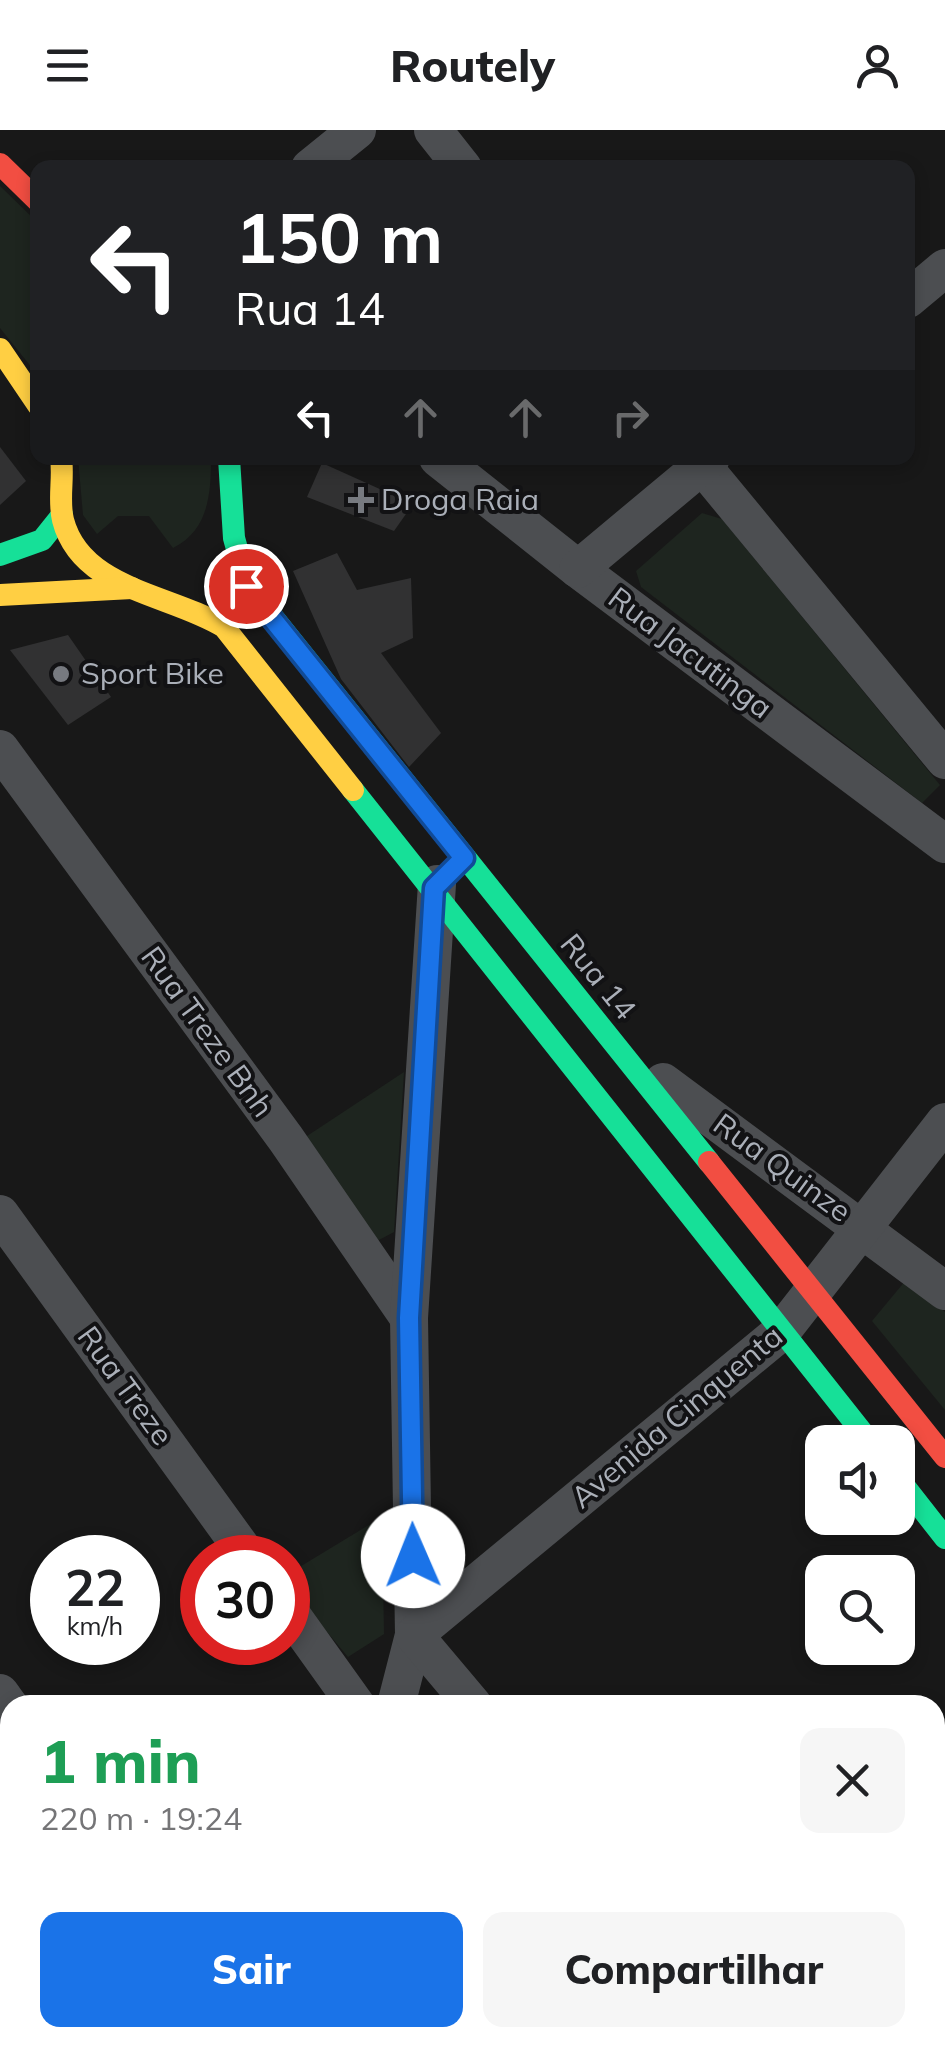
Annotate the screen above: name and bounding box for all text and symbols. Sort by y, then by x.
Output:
text: Routely [390,37,555,93]
icon: menu [40,38,95,93]
icon: person [850,38,905,93]
text: 150 m [235,193,443,281]
icon: left [70,200,200,330]
text: Rua 14 [235,280,385,336]
icon: left [288,390,343,445]
icon: ahead [393,390,448,445]
icon: ahead [498,390,553,445]
icon: right [603,390,658,445]
place label: Droga Raia [381,480,539,518]
marker: Droga Raia [350,489,372,511]
pin [204,544,289,629]
icon: arrive [219,559,274,614]
street label: Rua Jacutinga [601,578,780,726]
place label: Sport Bike [81,654,224,692]
marker: Sport Bike [50,663,72,685]
street label: Rua 14 [553,926,645,1027]
street label: Rua Treze Bnh [133,939,282,1124]
street label: Rua Quinze [706,1105,859,1230]
street label: Avenida Cinquenta [563,1317,790,1516]
street label: Rua Treze [70,1318,182,1453]
map controls [805,1425,915,1665]
button: sound [805,1425,915,1535]
position arrow [361,1504,465,1608]
speed limit sign: 30 [180,1535,310,1665]
button: search [805,1555,915,1665]
text: 22 [65,1556,125,1619]
text: km/h [67,1610,123,1641]
text: 1 min [40,1723,201,1798]
button: close [800,1728,905,1833]
text: 220 m · 19:24 [40,1798,242,1838]
button: Sair [40,1912,463,2027]
button: Compartilhar [483,1912,905,2027]

